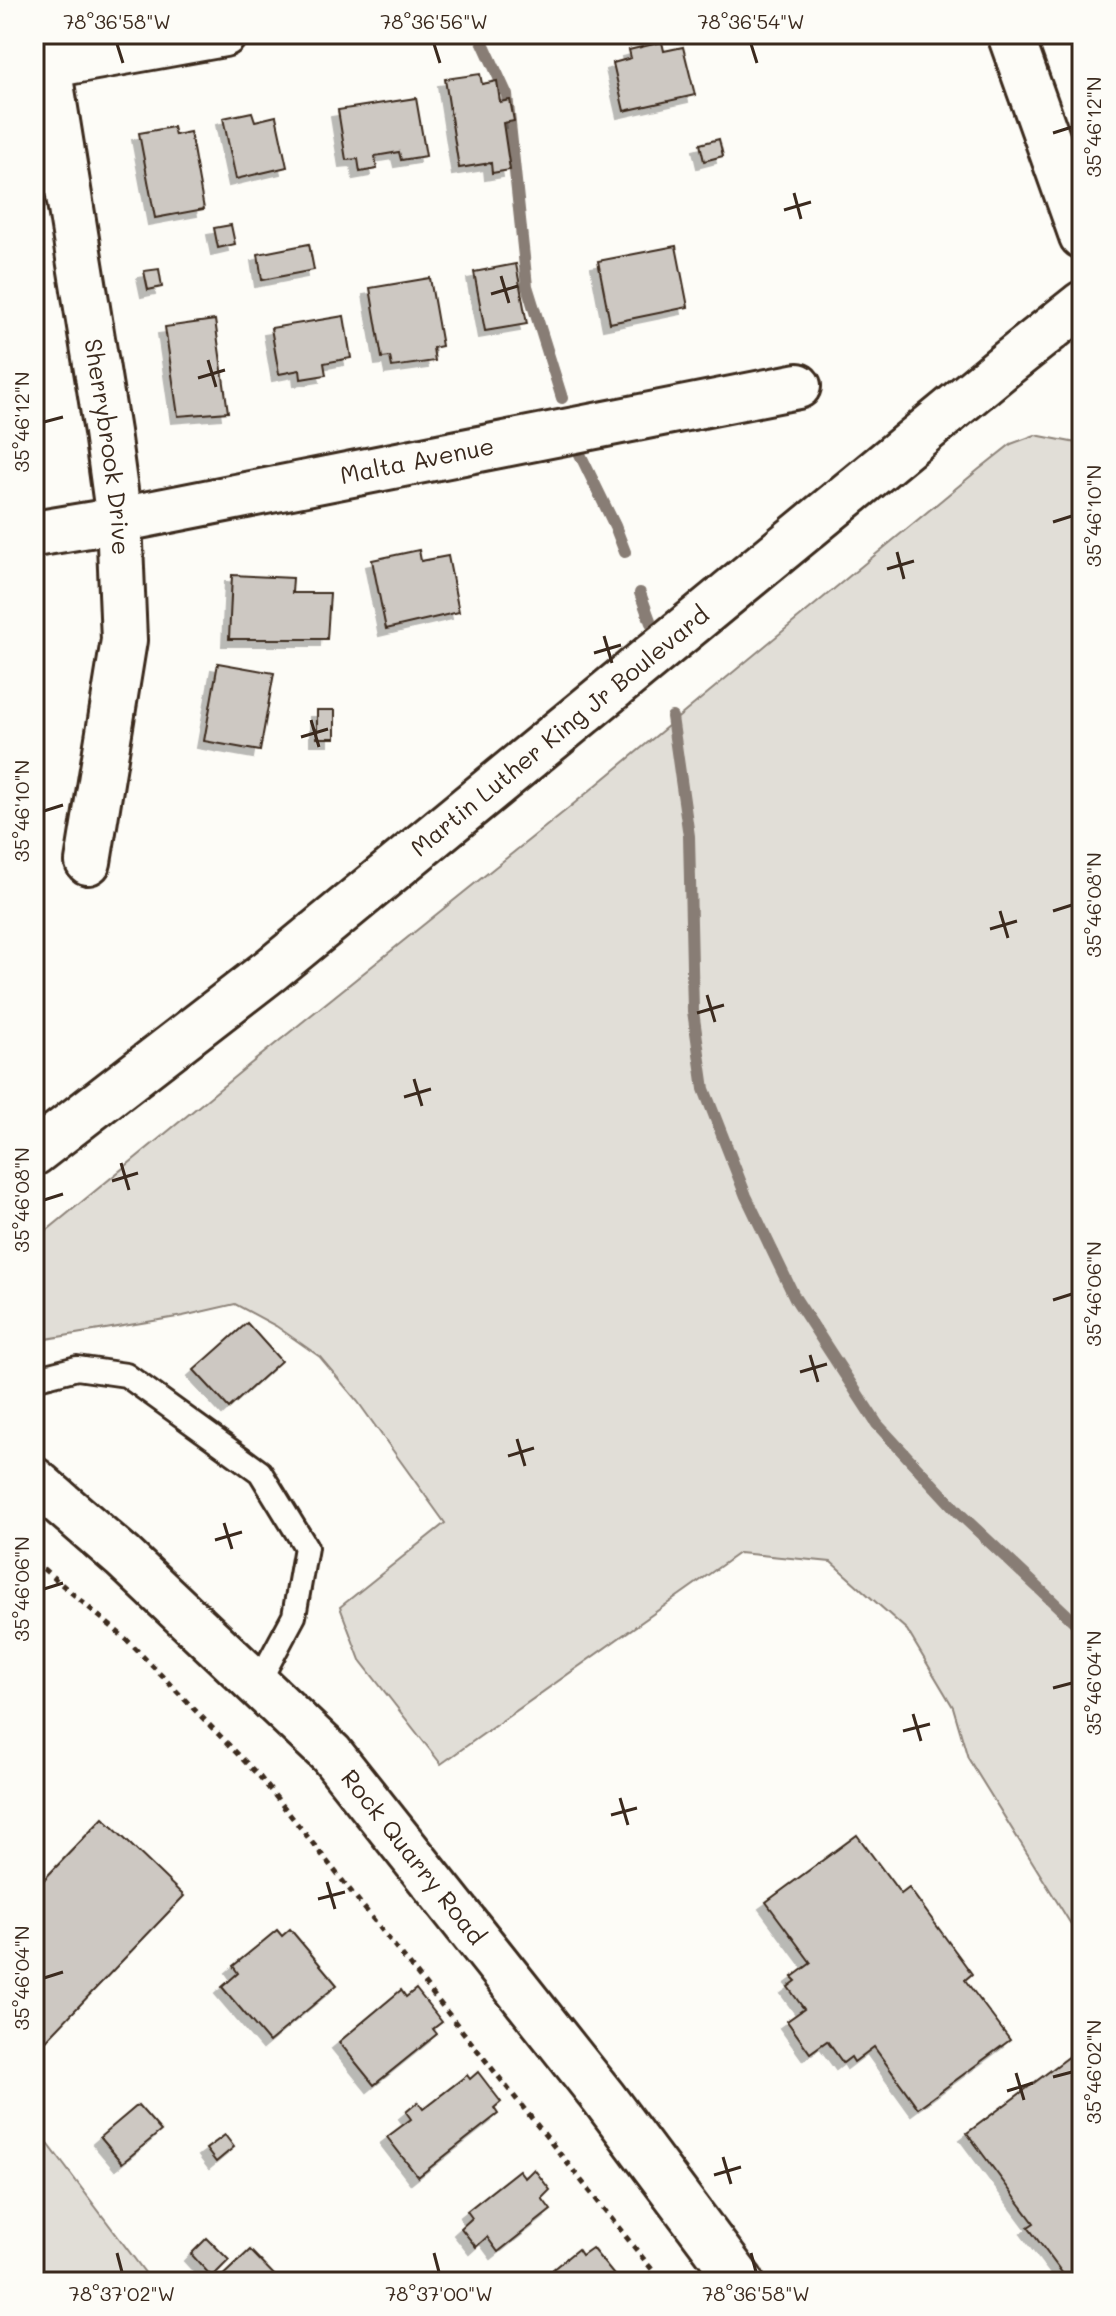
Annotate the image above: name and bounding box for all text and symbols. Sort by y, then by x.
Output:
text: 78°36'58"W [63,8,171,34]
text: 78°36'56"W [380,8,488,34]
text: 78°36'54"W [697,8,805,34]
text: 35°46'12"N [1080,76,1106,178]
street label: Sherrybrook Drive [78,336,137,556]
text: 35°46'12"N [8,371,34,473]
street label: Malta Avenue [337,429,497,490]
text: 35°46'10"N [1080,465,1106,567]
street label: Martin Luther King Jr Boulevard [404,599,715,863]
text: 35°46'10"N [8,760,34,862]
text: 35°46'08"N [1080,852,1106,958]
text: 35°46'08"N [8,1147,34,1253]
text: 35°46'06"N [1080,1241,1106,1347]
text: 35°46'06"N [8,1536,34,1642]
text: 35°46'04"N [1080,1630,1106,1736]
street label: Rock Quarry Road [335,1762,493,1950]
text: 35°46'04"N [8,1925,34,2031]
text: 35°46'02"N [1080,2020,1106,2124]
text: 78°37'02"W [69,2280,175,2306]
text: 78°37'00"W [385,2280,493,2306]
text: 78°36'58"W [702,2280,810,2306]

